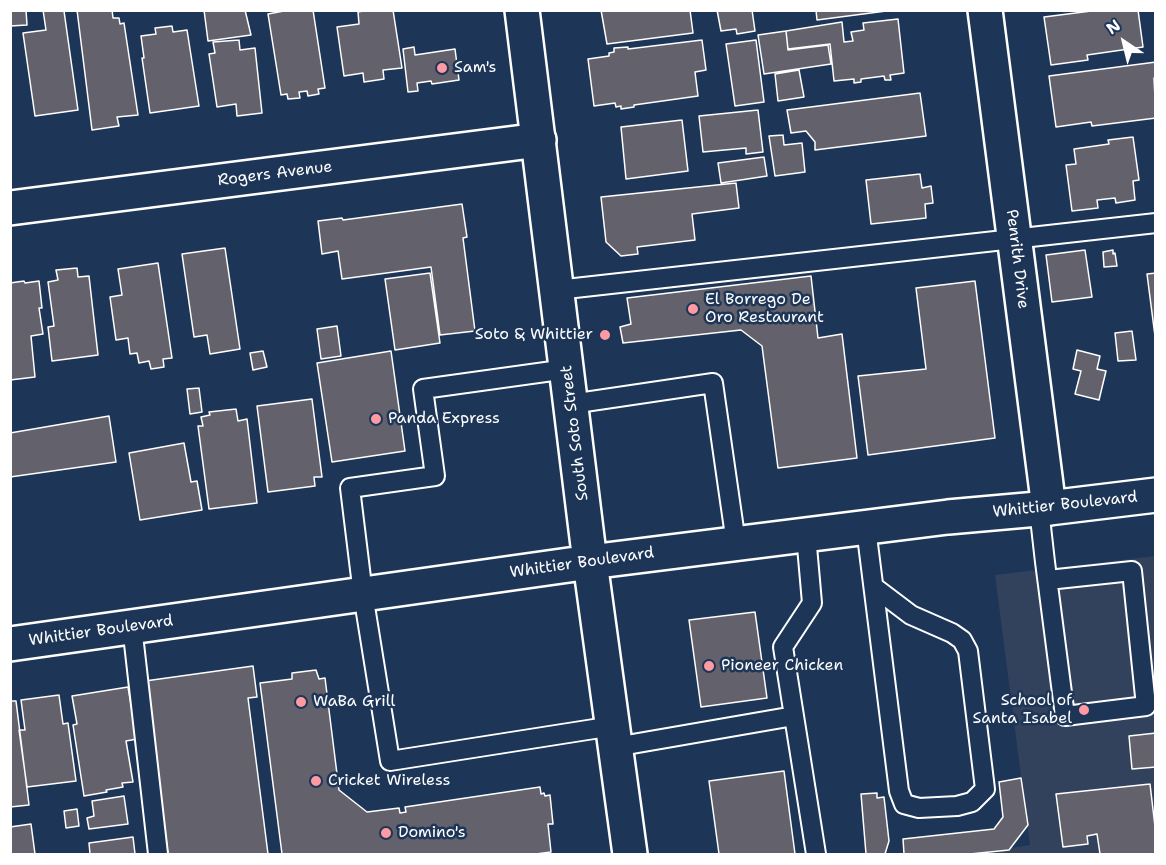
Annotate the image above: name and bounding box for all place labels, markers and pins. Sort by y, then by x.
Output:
place label: Sam's [454,58,497,78]
marker: Sam's [435,61,449,75]
place label: El Borrego De Oro Restaurant [705,290,824,328]
marker: El Borrego De Oro Restaurant [686,302,700,316]
place label: Soto & Whittier [475,325,593,345]
marker: Soto & Whittier [598,328,612,342]
place label: Panda Express [388,409,500,429]
marker: Panda Express [369,412,383,426]
place label: Pioneer Chicken [721,656,843,676]
marker: Pioneer Chicken [702,659,716,673]
place label: School of Santa Isabel [972,691,1072,729]
place label: WaBa Grill [313,692,395,712]
marker: WaBa Grill [294,695,308,709]
marker: School of Santa Isabel [1077,703,1091,717]
place label: Cricket Wireless [328,771,450,791]
marker: Cricket Wireless [309,774,323,788]
place label: Domino's [398,823,466,843]
marker: Domino's [379,826,393,840]

